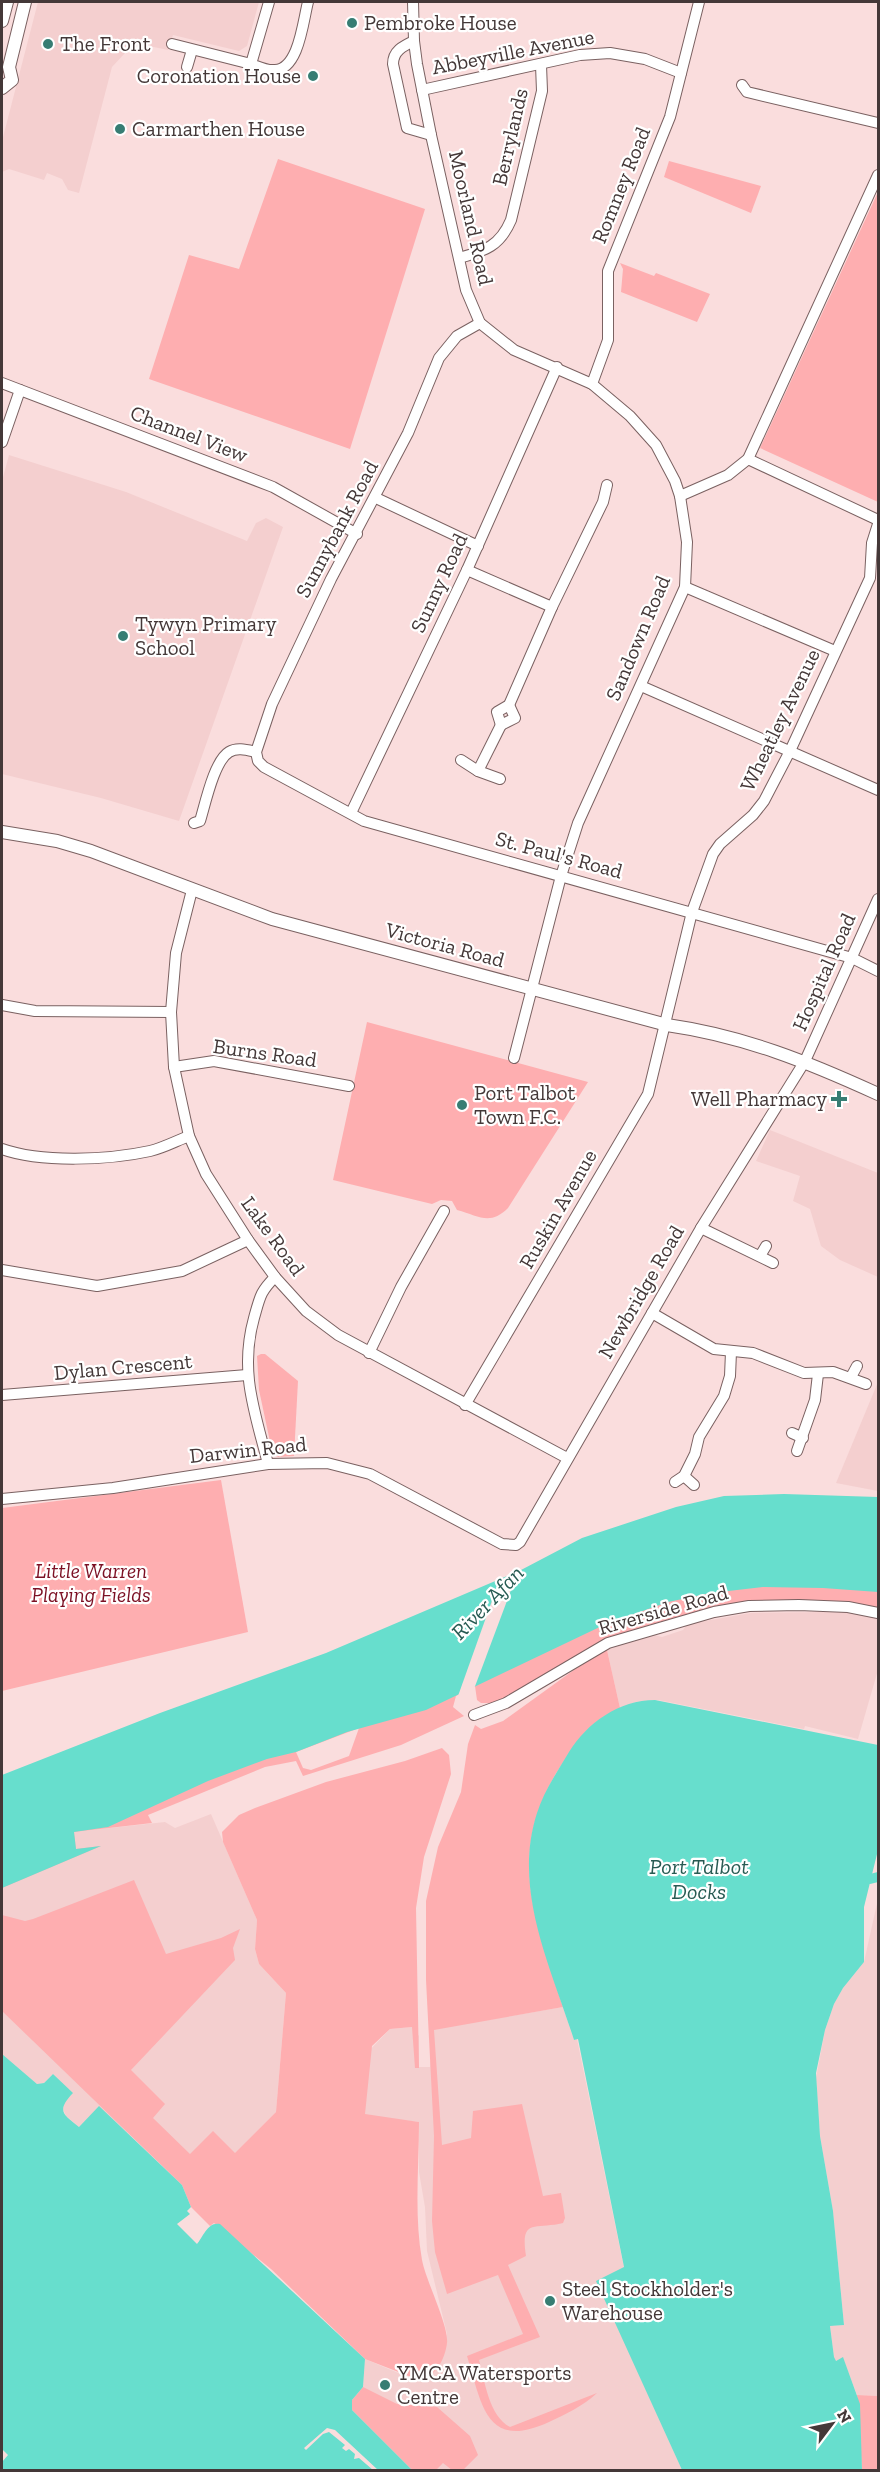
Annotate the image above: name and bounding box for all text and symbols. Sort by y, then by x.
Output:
place label: Pembroke House [364,10,517,35]
marker: Pembroke House [345,16,359,30]
street label: Abbeyville Avenue [430,24,596,79]
place label: The Front [60,31,151,56]
marker: The Front [41,37,55,51]
place label: Coronation House [137,63,301,88]
marker: Coronation House [306,69,320,83]
street label: Berrylands [486,86,533,188]
place label: Carmarthen House [132,116,305,141]
marker: Carmarthen House [113,122,127,136]
street label: Romney Road [586,123,655,247]
street label: Moorland Road [444,148,499,288]
street label: Channel View [127,400,251,467]
street label: Sunnybank Road [290,456,383,602]
street label: Sunny Road [405,529,473,636]
street label: Sandown Road [600,571,675,704]
place label: Tywyn Primary School [135,611,277,660]
marker: Tywyn Primary School [116,629,130,643]
street label: Wheatley Avenue [734,644,825,795]
street label: St. Paul's Road [493,826,626,884]
street label: Hospital Road [786,909,861,1035]
street label: Victoria Road [382,916,508,973]
street label: Burns Road [212,1033,319,1072]
place label: Port Talbot Town F.C. [474,1080,575,1129]
place label: Well Pharmacy [691,1086,827,1111]
marker: Well Pharmacy [832,1092,846,1106]
marker: Port Talbot Town F.C. [455,1098,469,1112]
street label: Ruskin Avenue [513,1145,602,1273]
street label: Lake Road [236,1191,311,1281]
street label: Newbridge Road [592,1220,689,1363]
street label: Dylan Crescent [53,1348,193,1385]
street label: Darwin Road [188,1431,308,1468]
park label: Little Warren Playing Fields [31,1558,151,1607]
water label: River Afan [445,1560,529,1645]
street label: Riverside Road [595,1579,731,1640]
water label: Port Talbot Docks [649,1853,749,1905]
place label: Steel Stockholder's Warehouse [562,2276,733,2325]
marker: Steel Stockholder's Warehouse [543,2294,557,2308]
place label: YMCA Watersports Centre [396,2360,571,2409]
marker: YMCA Watersports Centre [378,2378,392,2392]
north arrow [802,2394,862,2454]
text: N [833,2406,856,2427]

